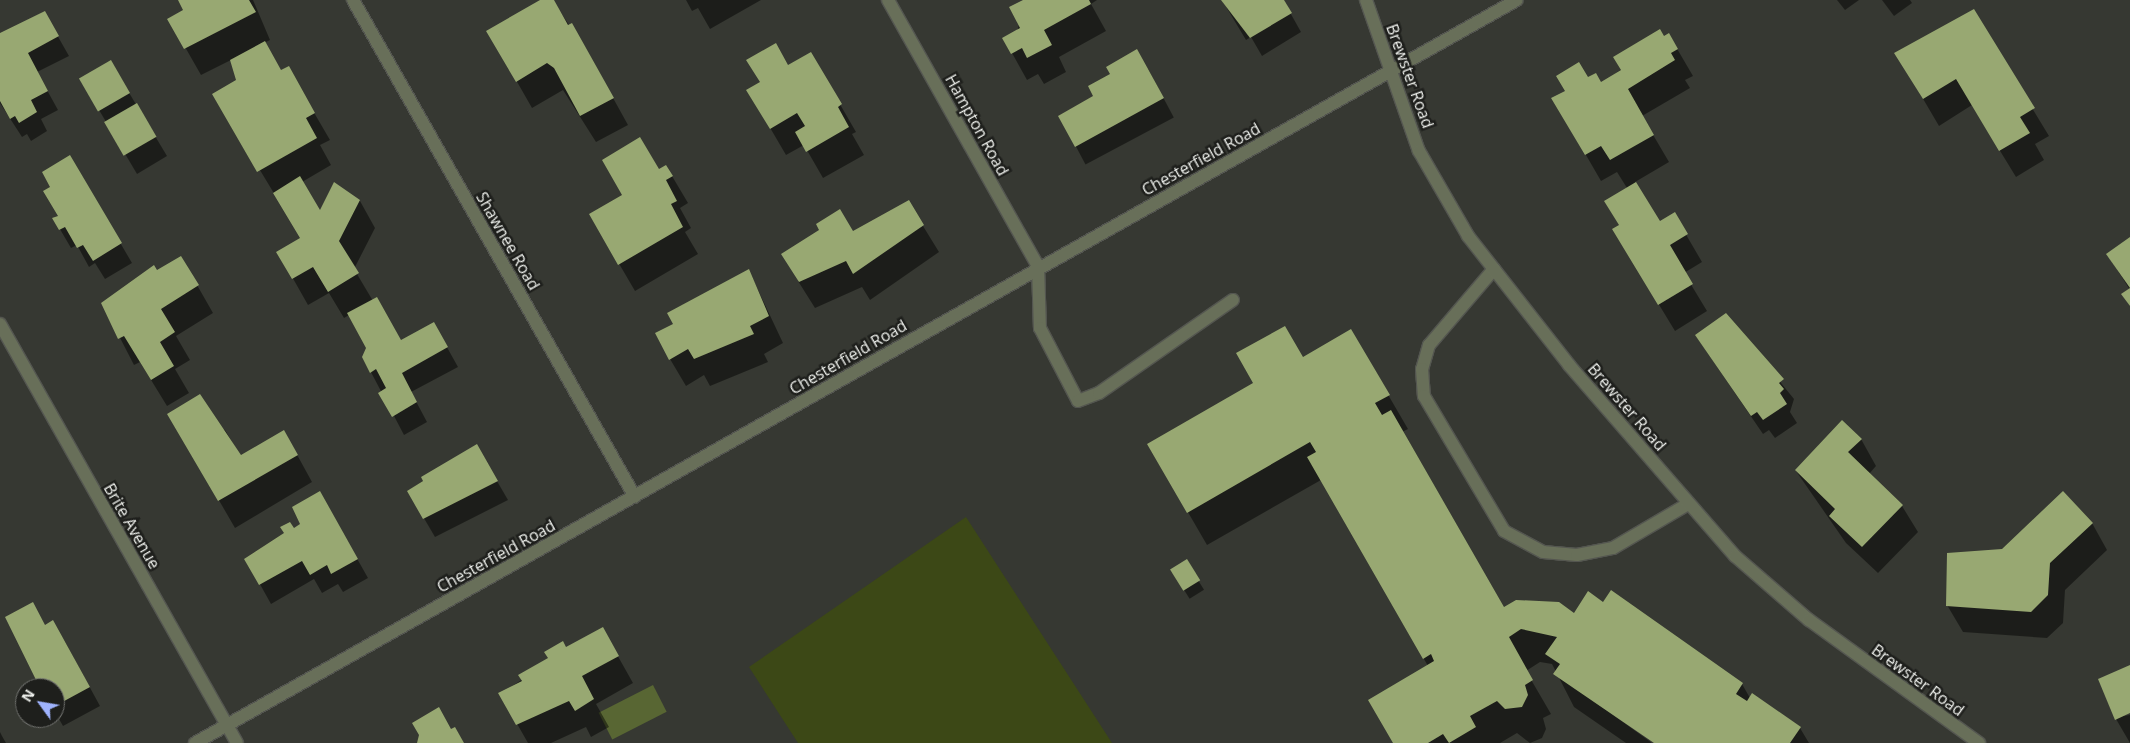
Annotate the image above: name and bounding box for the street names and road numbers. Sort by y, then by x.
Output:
street label: Brewster Road [1382,21,1438,131]
street label: Hampton Road [941,71,1013,179]
street label: Chesterfield Road [1138,119,1264,199]
street label: Shawnee Road [472,189,544,293]
street label: Chesterfield Road [786,316,910,398]
street label: Brewster Road [1584,359,1670,455]
street label: Brite Avenue [100,480,164,572]
street label: Chesterfield Road [433,516,559,596]
street label: Brewster Road [1868,640,1968,720]

